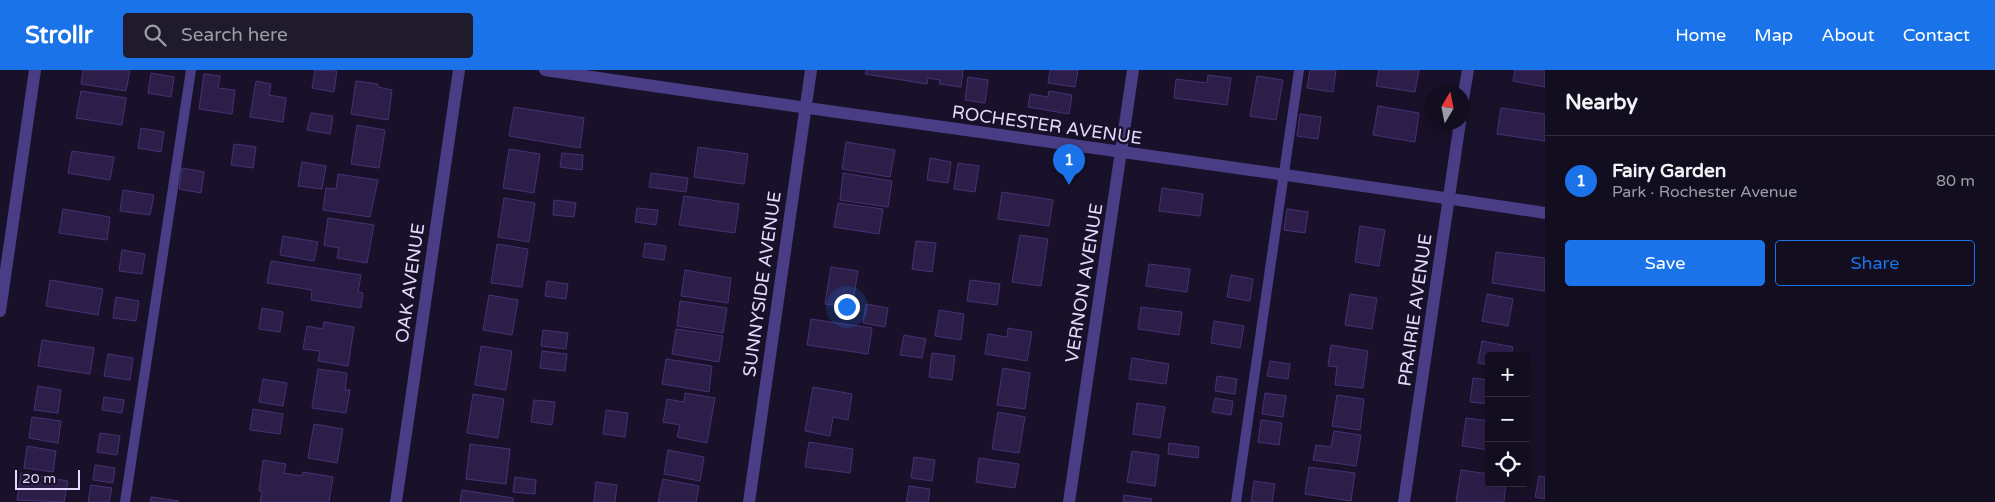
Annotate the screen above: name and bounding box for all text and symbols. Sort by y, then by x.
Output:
search box [123,13,473,58]
text: Strollr [25,21,93,50]
icon: search [141,21,169,49]
text: Search here [181,24,288,46]
text: Home [1675,24,1726,46]
text: Map [1754,24,1793,46]
text: About [1821,24,1875,46]
text: Contact [1903,24,1970,46]
north arrow [1425,85,1470,130]
text: Nearby [1565,90,1638,115]
street label: ROCHESTER AVENUE [951,101,1143,149]
pin: 1 [1053,144,1085,185]
text: Fairy Garden [1612,160,1726,182]
text: 1 [1576,171,1586,191]
text: 80 m [1936,171,1975,191]
text: Park · Rochester Avenue [1612,182,1797,202]
street label: SUNNYSIDE AVENUE [738,190,786,378]
street label: VERNON AVENUE [1061,202,1107,364]
street label: OAK AVENUE [391,222,429,344]
street label: PRAIRIE AVENUE [1393,232,1437,388]
button: Save [1565,240,1765,286]
button: Share [1775,240,1975,286]
your location [834,294,860,320]
map controls [1485,352,1530,487]
button: + [1485,352,1530,397]
button: − [1485,397,1530,442]
button: locate [1485,442,1530,487]
scale bar [15,467,80,490]
text: 20 m [22,470,56,487]

